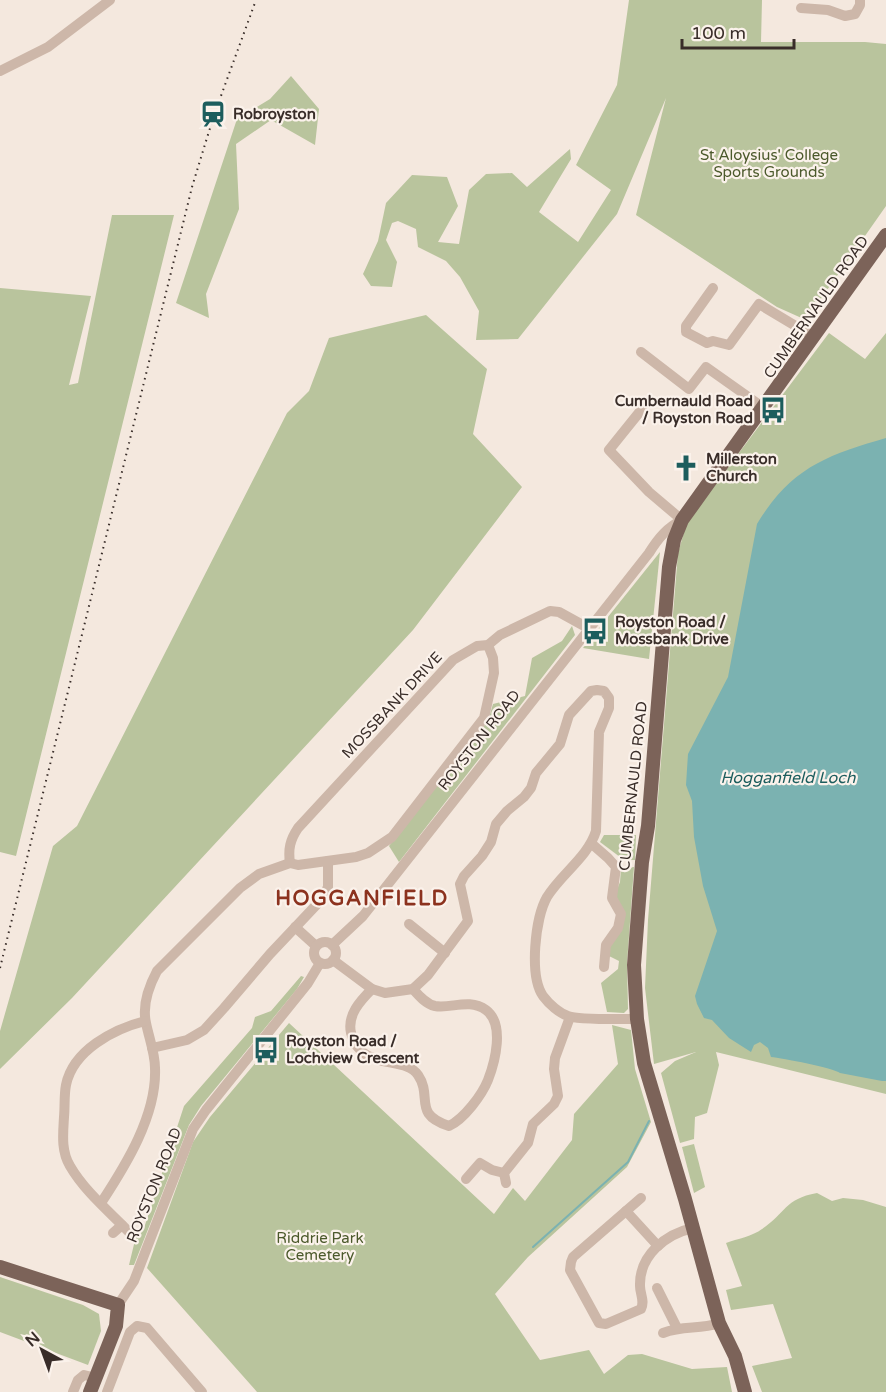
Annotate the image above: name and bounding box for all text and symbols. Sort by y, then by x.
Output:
scale bar [682,12,794,50]
text: 100 m [691,22,746,44]
station icon: Robroyston [198,99,228,129]
place label: Robroyston [233,105,316,124]
park label: St Aloysius' College Sports Grounds [700,146,838,181]
street label: CUMBERNAULD ROAD [760,232,872,382]
place label: Cumbernauld Road / Royston Road [615,392,753,428]
bus stop icon: Cumbernauld Road / Royston Road [758,395,788,425]
place label: Millerston Church [706,450,777,485]
church icon: Millerston Church [671,453,701,483]
place label: Royston Road / Mossbank Drive [615,613,729,648]
bus stop icon: Royston Road / Mossbank Drive [580,616,610,646]
street label: MOSSBANK DRIVE [338,648,446,762]
street label: ROYSTON ROAD [434,686,524,794]
street label: CUMBERNAULD ROAD [615,700,651,872]
water label: Hogganfield Loch [720,768,857,788]
district label: HOGGANFIELD [275,886,449,911]
place label: Royston Road / Lochview Crescent [286,1032,420,1067]
bus stop icon: Royston Road / Lochview Crescent [251,1035,281,1065]
street label: ROYSTON ROAD [123,1125,185,1245]
park label: Riddrie Park Cemetery [276,1229,364,1264]
north arrow [12,1320,72,1380]
text: N [21,1328,44,1351]

